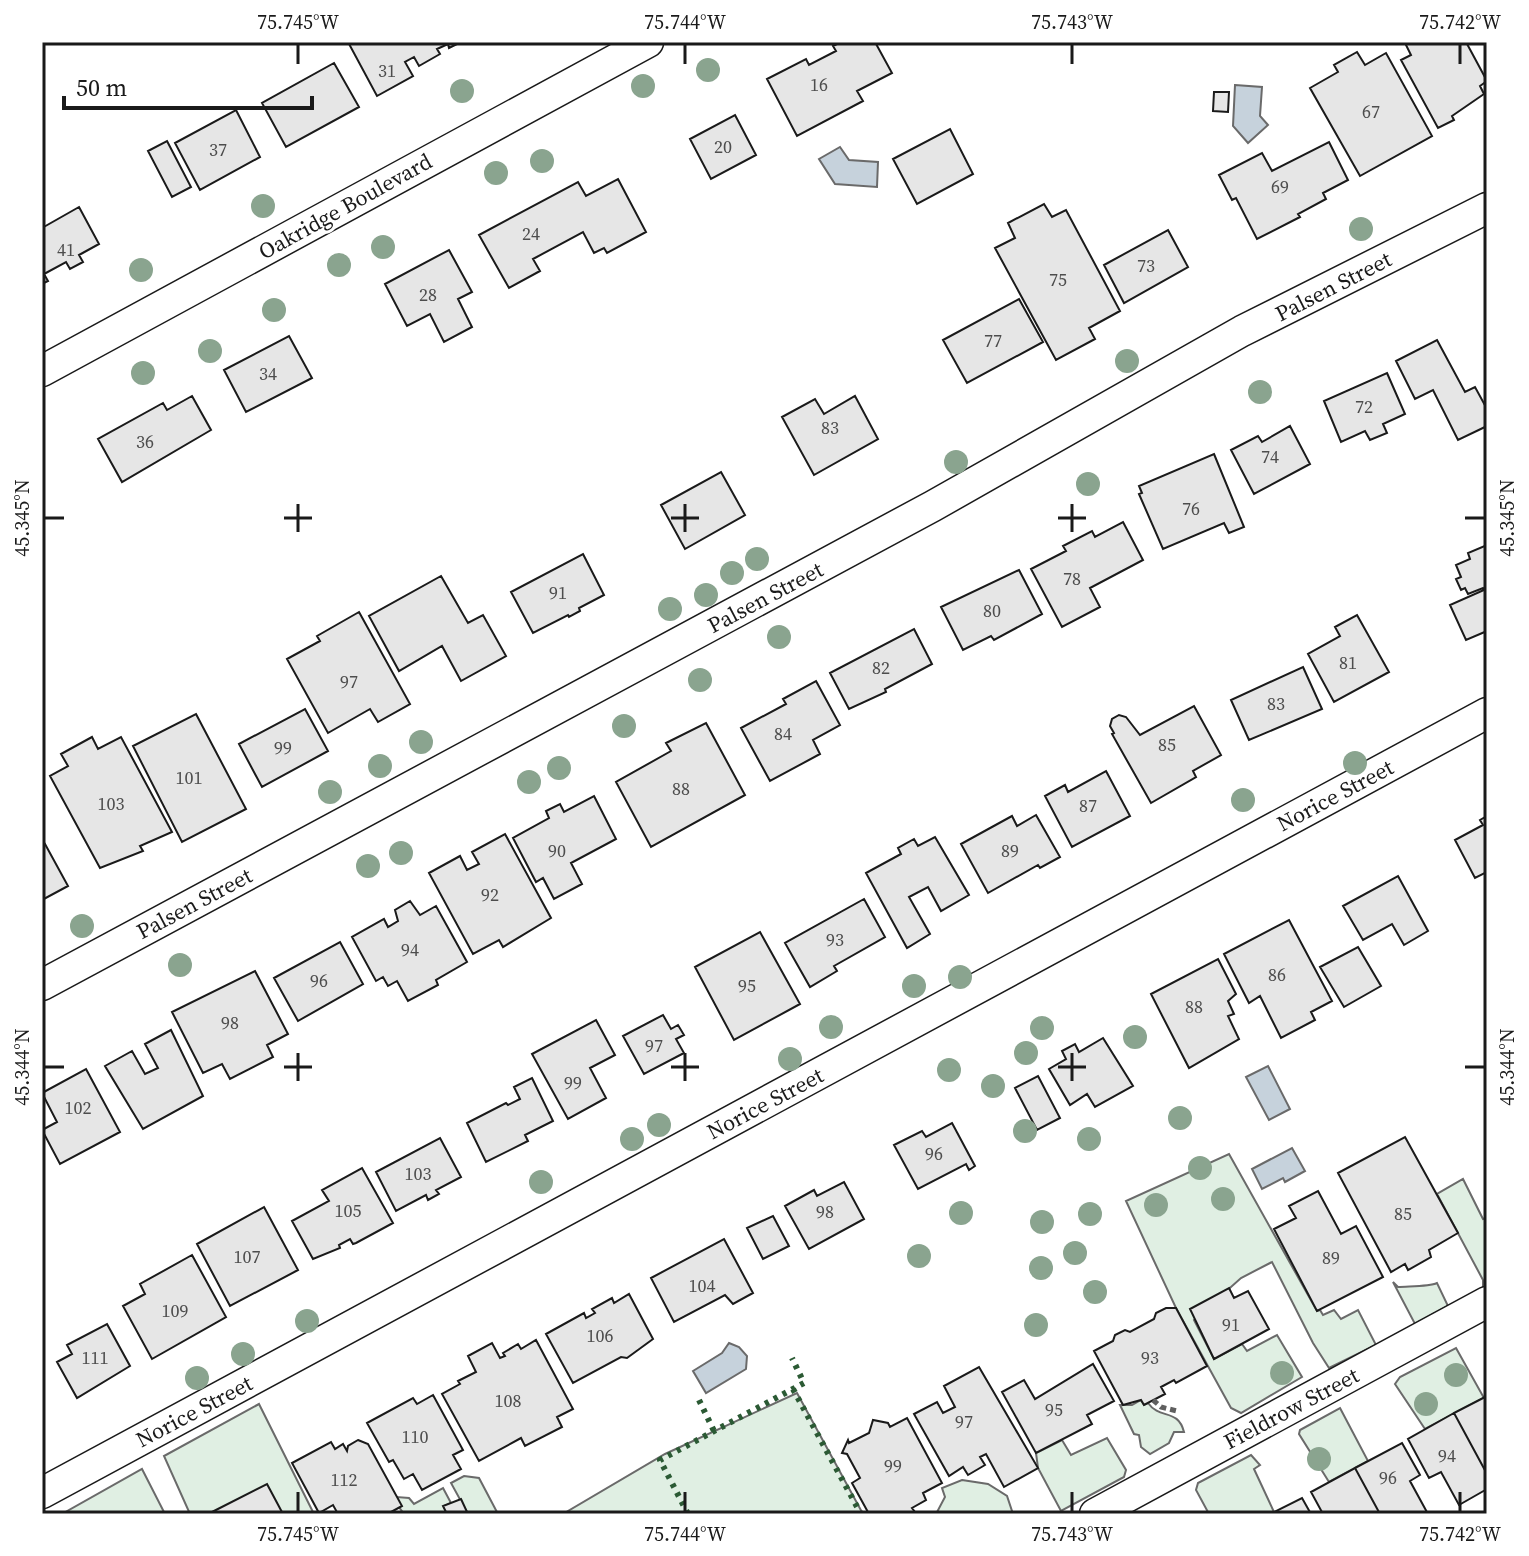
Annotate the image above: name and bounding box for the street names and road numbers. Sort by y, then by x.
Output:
street label: Oakridge Boulevard [253,146,438,266]
street label: Palsen Street [1270,243,1397,328]
street label: Palsen Street [702,554,829,640]
street label: Norice Street [1272,751,1399,838]
street label: Palsen Street [131,860,258,946]
street label: Norice Street [702,1059,829,1146]
street label: Fieldrow Street [1218,1359,1365,1456]
street label: Norice Street [131,1367,258,1454]

